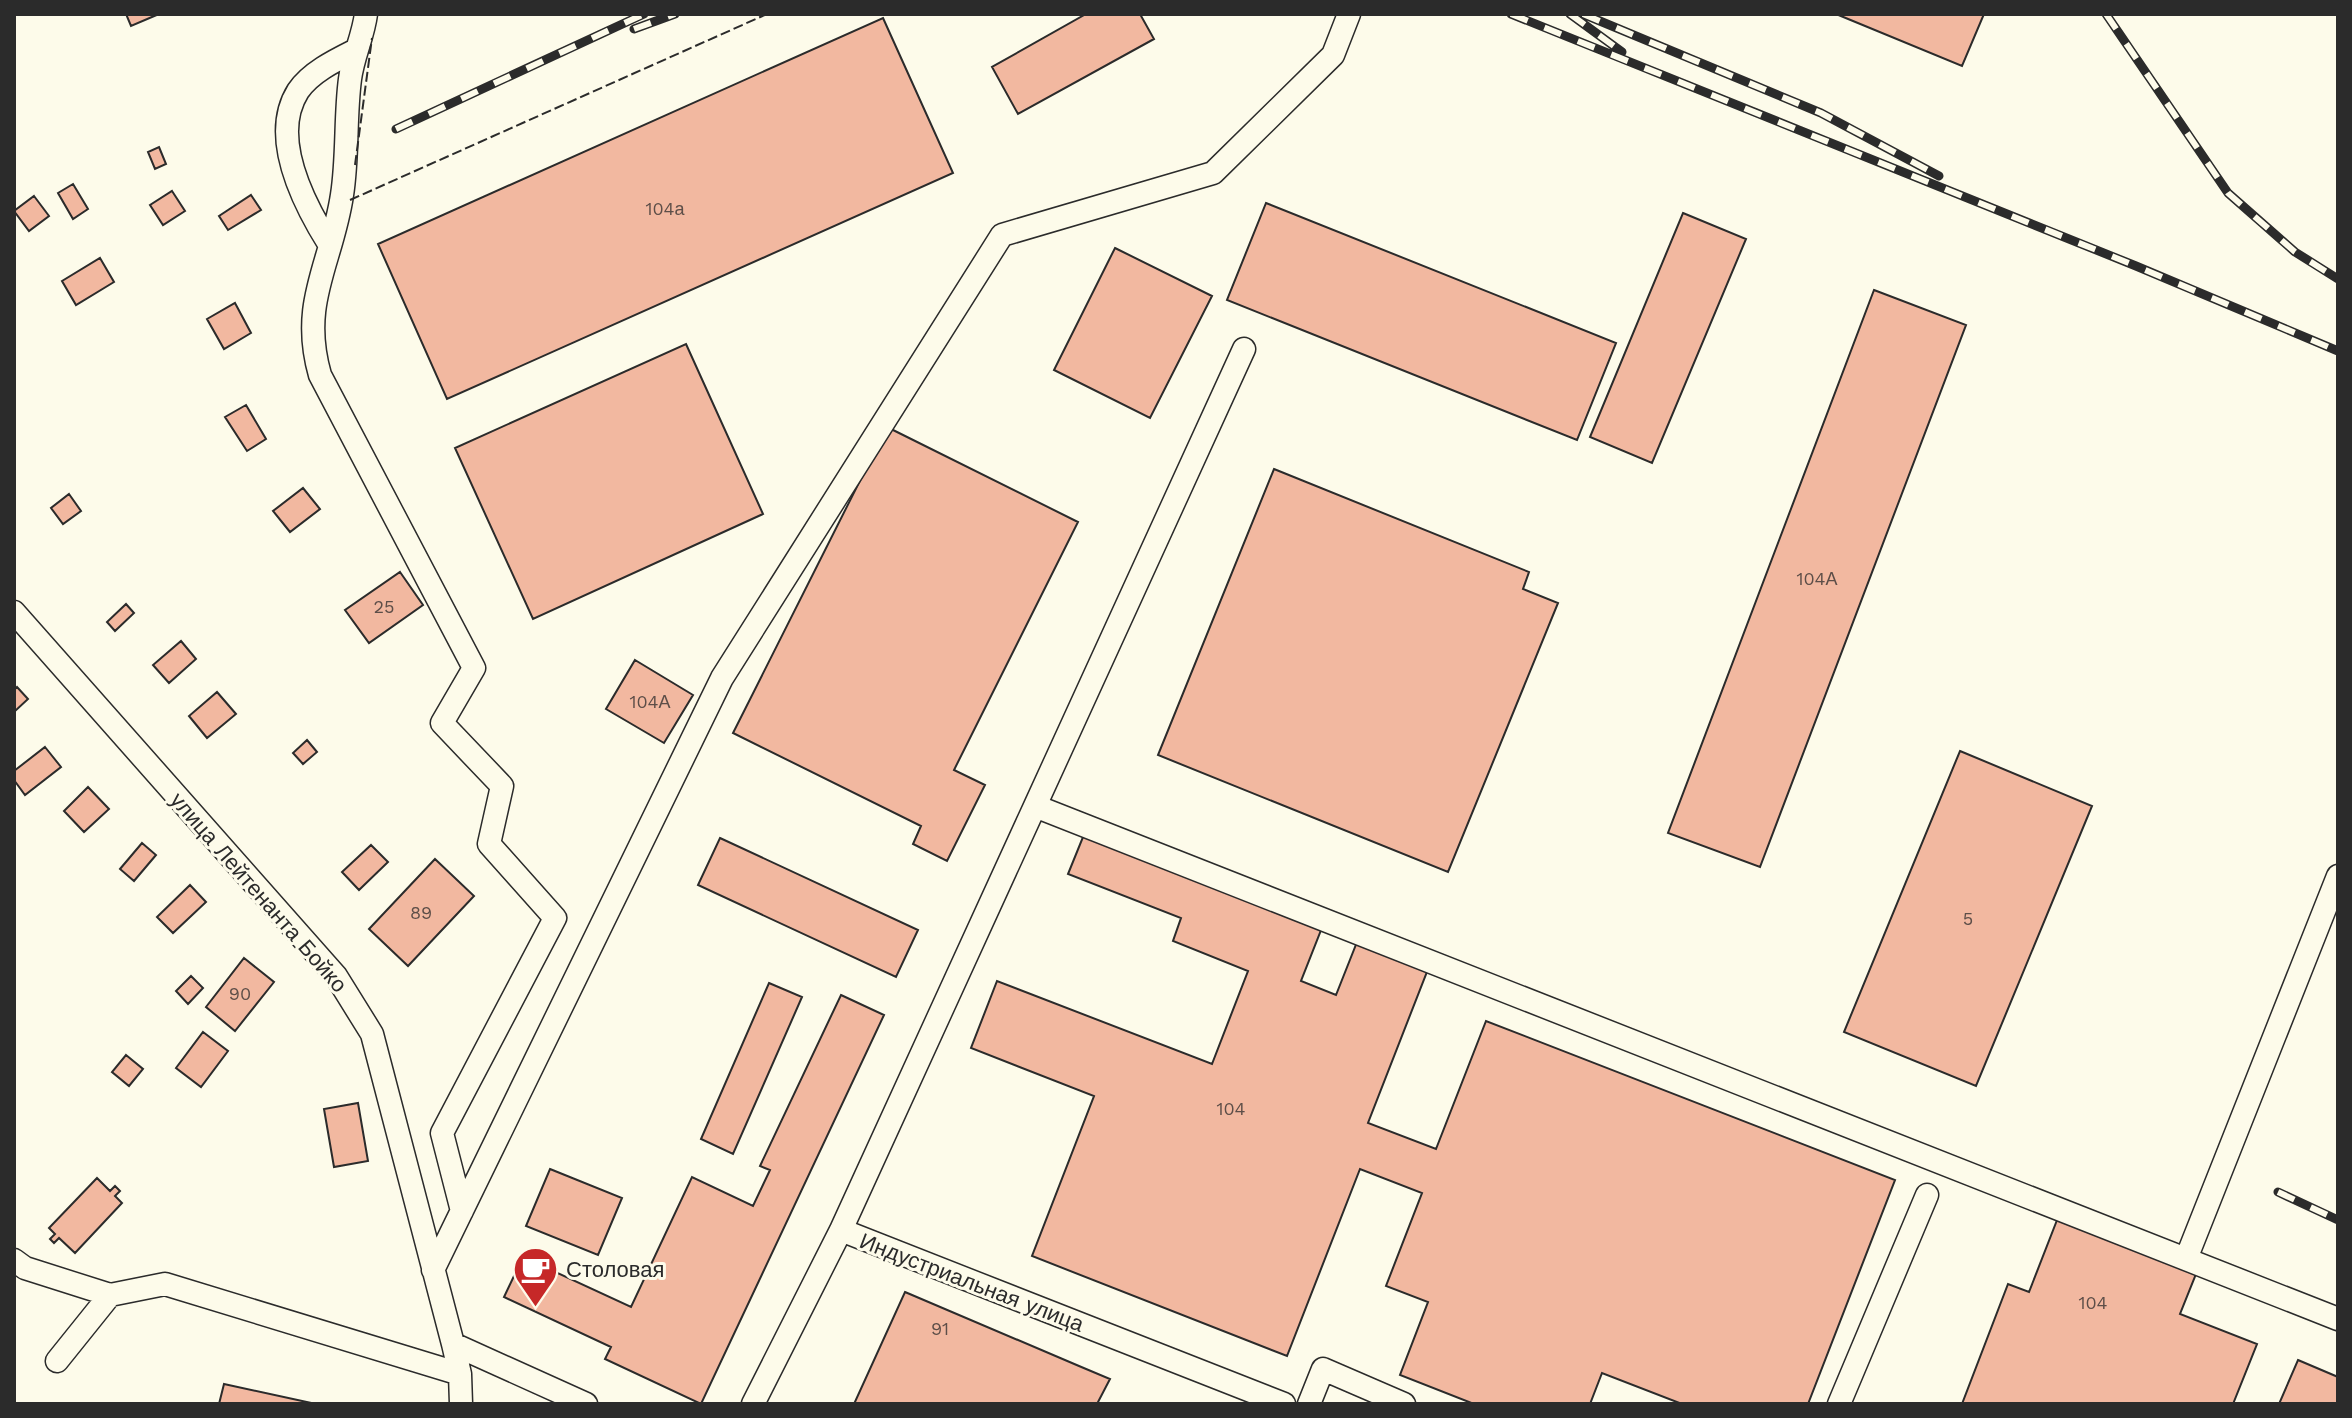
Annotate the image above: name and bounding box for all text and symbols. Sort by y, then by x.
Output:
house number: 104а [645,198,686,219]
house number: 104А [1796,568,1838,589]
house number: 25 [374,596,394,617]
house number: 104А [629,691,671,712]
street label: улица Лейтенанта Бойко [165,787,352,997]
house number: 89 [410,902,432,923]
house number: 5 [1963,908,1973,929]
house number: 90 [229,983,251,1004]
house number: 104 [1216,1098,1246,1119]
street label: Индустриальная улица [856,1228,1088,1337]
cafe icon: Столовая [511,1245,559,1308]
place label: Столовая [566,1257,664,1282]
house number: 104 [2078,1292,2108,1313]
house number: 91 [931,1318,949,1339]

